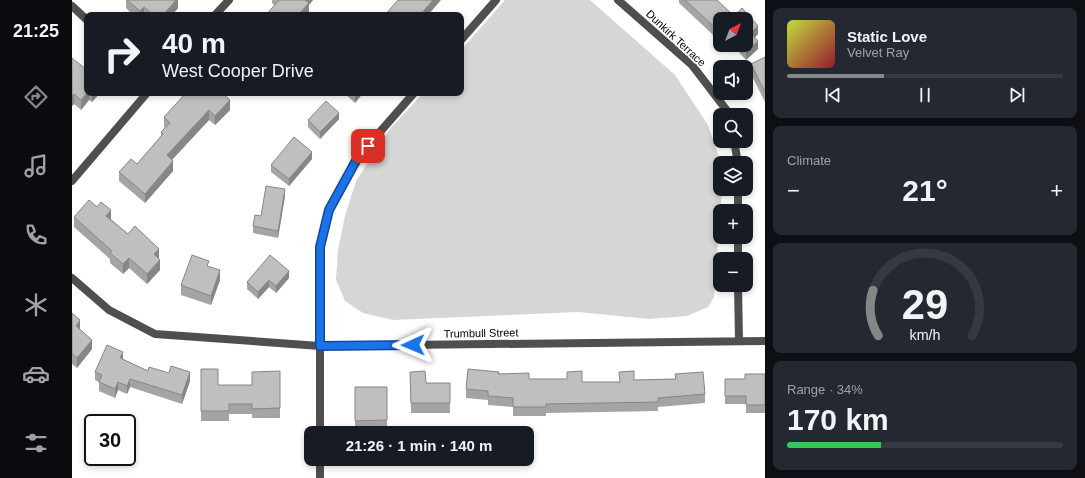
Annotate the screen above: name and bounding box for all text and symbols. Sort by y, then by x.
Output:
street label: Dunkirk Terrace [644,7,708,69]
north arrow [713,12,753,52]
map controls [713,12,753,292]
text: 21:25 [13,21,59,41]
icon: right [96,28,148,80]
text: 40 m [162,28,226,59]
text: Static Love [847,28,927,45]
text: Velvet Ray [847,45,909,60]
button: sound [713,60,753,100]
text: West Cooper Drive [162,61,314,81]
icon: directions [22,83,50,111]
icon: previous [822,84,844,106]
icon: pause [914,84,936,106]
icon: next [1006,84,1028,106]
button: search [713,108,753,148]
pin [351,129,385,163]
icon: arrive [357,135,379,157]
icon: music [22,152,50,180]
text: Climate [787,153,831,168]
button: layers [713,156,753,196]
text: 21° [902,174,948,207]
text: − [787,178,800,203]
text: + [1050,178,1063,203]
button: + [713,204,753,244]
icon: phone [22,221,50,249]
button: − [713,252,753,292]
text: 29 [902,281,948,328]
icon: climate [22,291,50,319]
position arrow [392,324,434,366]
street label: Trumbull Street [444,326,518,340]
text: km/h [910,326,941,342]
icon: car [22,360,50,388]
text: Range · 34% [787,382,863,397]
text: 170 km [787,403,889,436]
speed limit sign: 30 [84,414,136,466]
icon: filters [22,429,50,457]
text: 21:26 · 1 min · 140 m [346,437,492,454]

